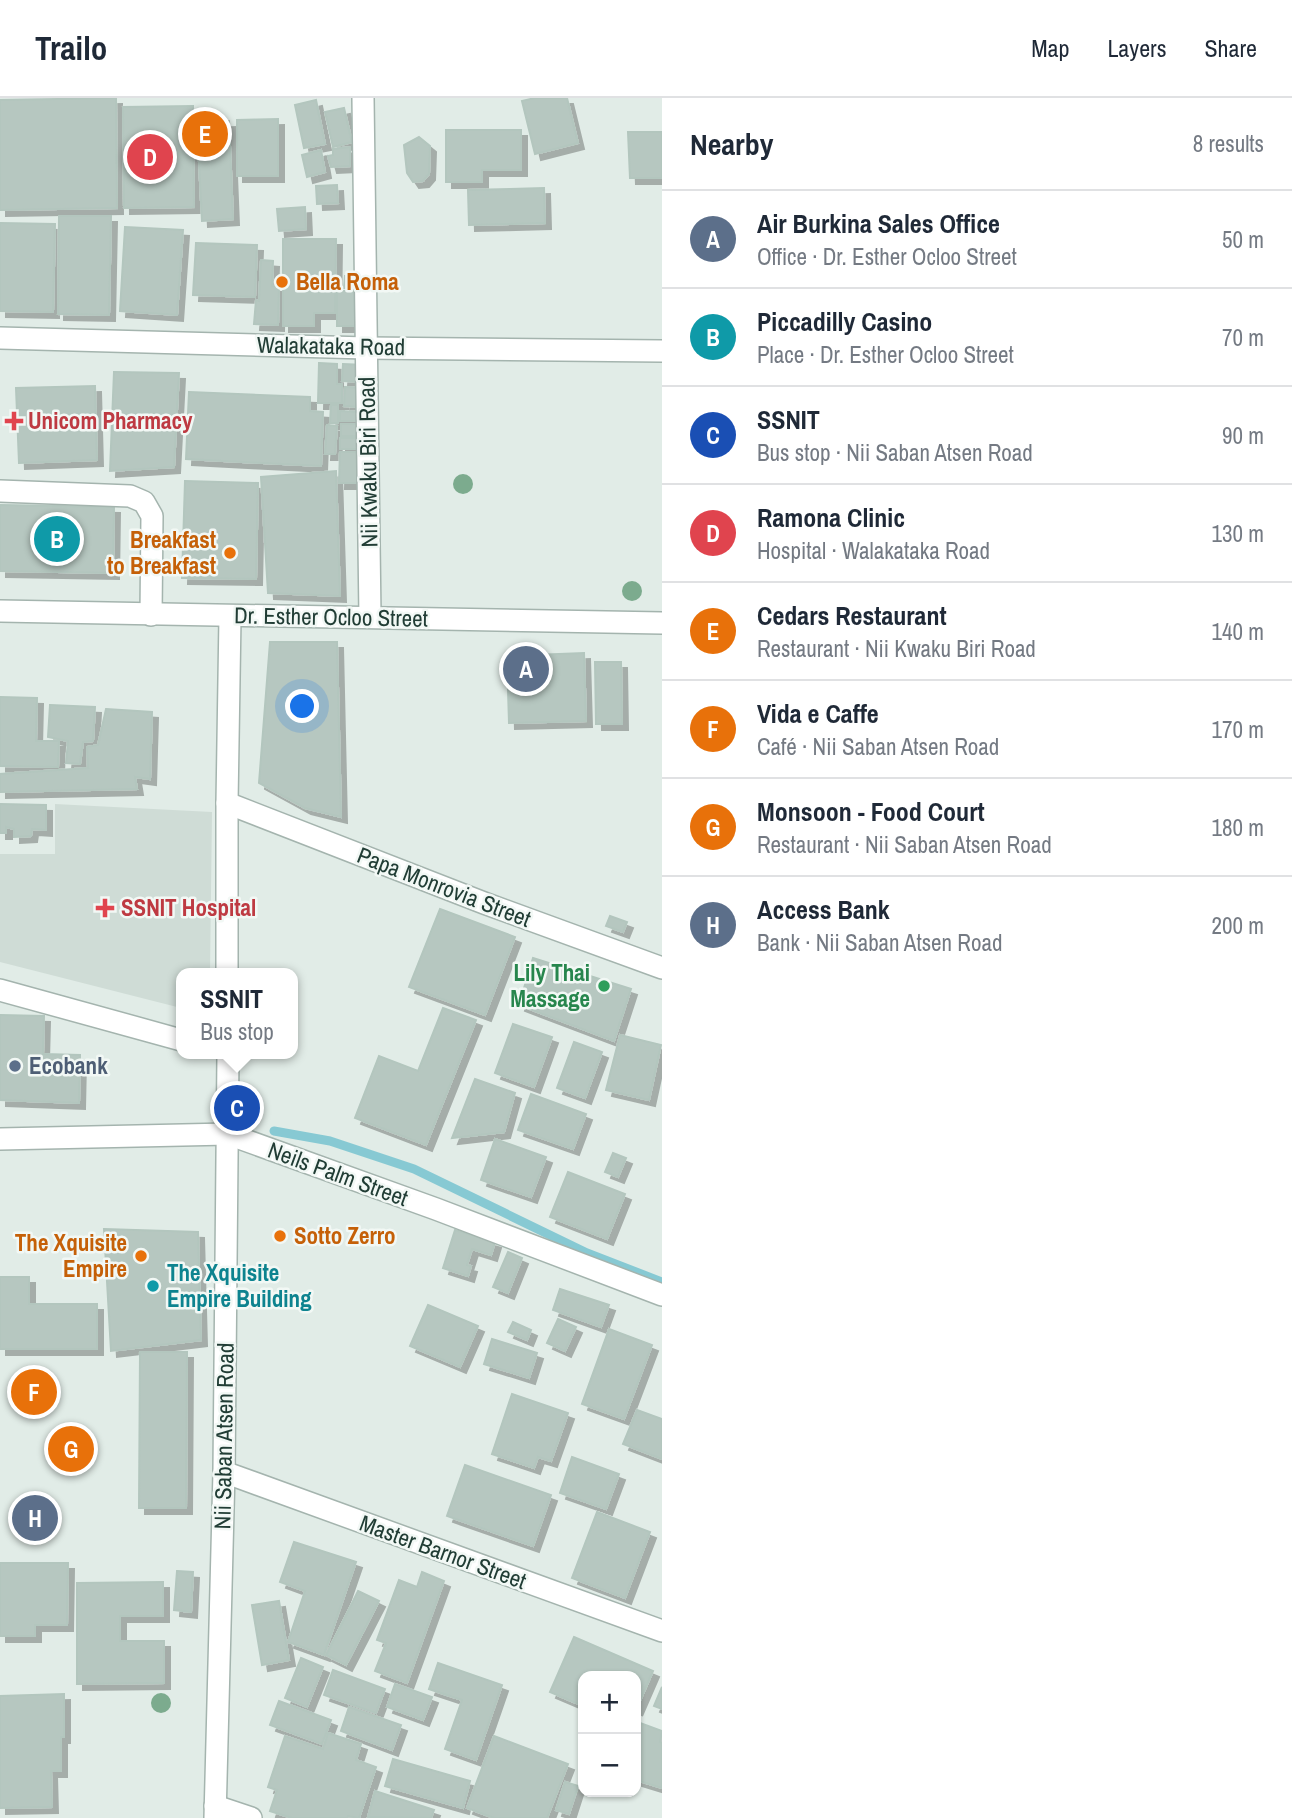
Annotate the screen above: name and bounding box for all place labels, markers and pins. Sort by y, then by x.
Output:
pin: E [182,108,228,160]
pin: D [127,131,173,183]
place label: Bella Roma [296,266,399,297]
marker: Bella Roma [274,274,290,290]
place label: Unicom Pharmacy [28,405,193,436]
marker: Unicom Pharmacy [6,413,22,429]
pin: B [34,513,80,565]
place label: Breakfast to Breakfast [107,524,216,581]
marker: Breakfast to Breakfast [222,545,238,561]
pin: A [503,643,549,695]
place label: SSNIT Hospital [121,892,256,923]
marker: SSNIT Hospital [95,898,115,918]
place label: Lily Thai Massage [510,957,590,1014]
marker: Lily Thai Massage [596,978,612,994]
place label: Ecobank [29,1050,108,1081]
marker: Ecobank [7,1058,23,1074]
pin: C [214,1082,260,1134]
place label: Sotto Zerro [294,1220,396,1251]
place label: The Xquisite Empire [15,1227,127,1284]
marker: Sotto Zerro [272,1228,288,1244]
marker: The Xquisite Empire [133,1248,149,1264]
place label: The Xquisite Empire Building [167,1257,312,1314]
marker: The Xquisite Empire Building [145,1278,161,1294]
pin: F [11,1366,57,1418]
pin: G [48,1423,94,1475]
pin: H [12,1492,58,1544]

